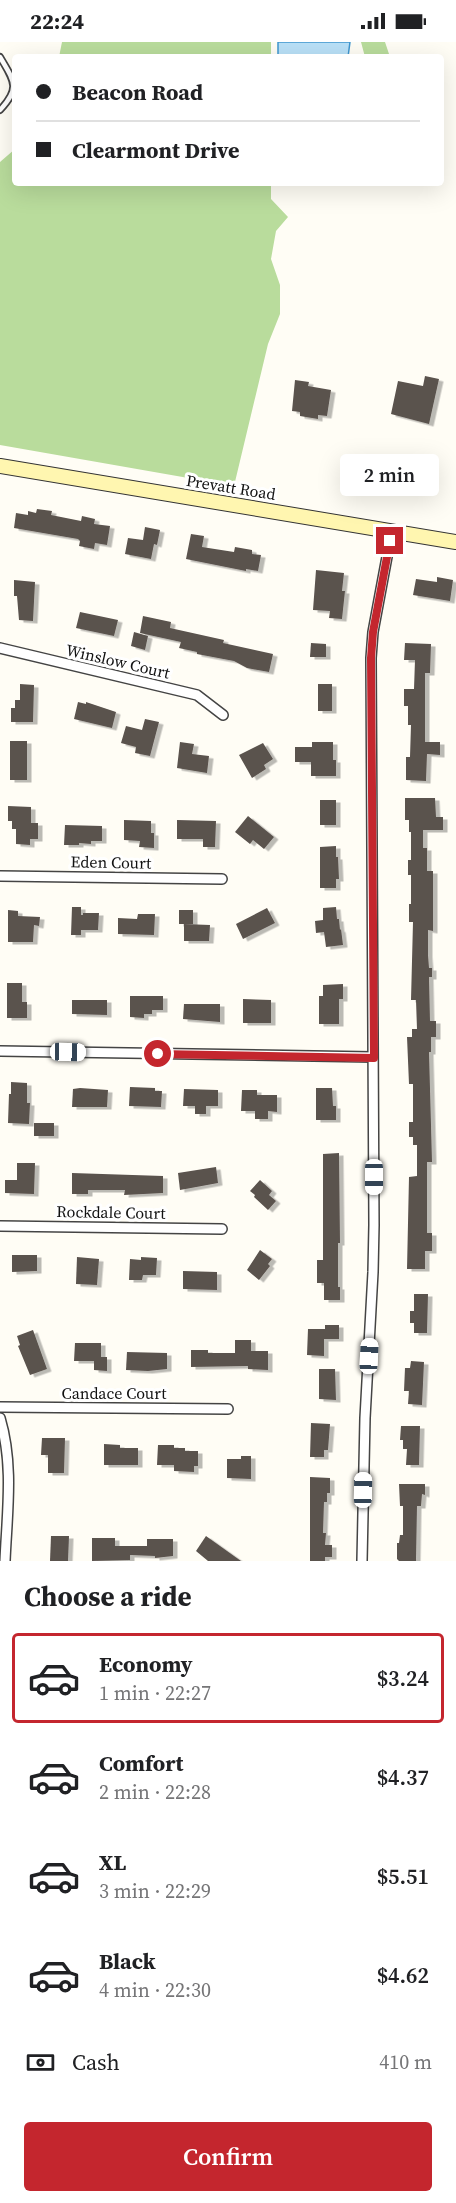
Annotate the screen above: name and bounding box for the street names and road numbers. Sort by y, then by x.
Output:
street label: Prevatt Road [185,469,277,505]
street label: Winslow Court [64,638,173,684]
street label: Eden Court [71,850,152,874]
street label: Rockdale Court [56,1200,167,1224]
street label: Candace Court [62,1382,167,1404]

